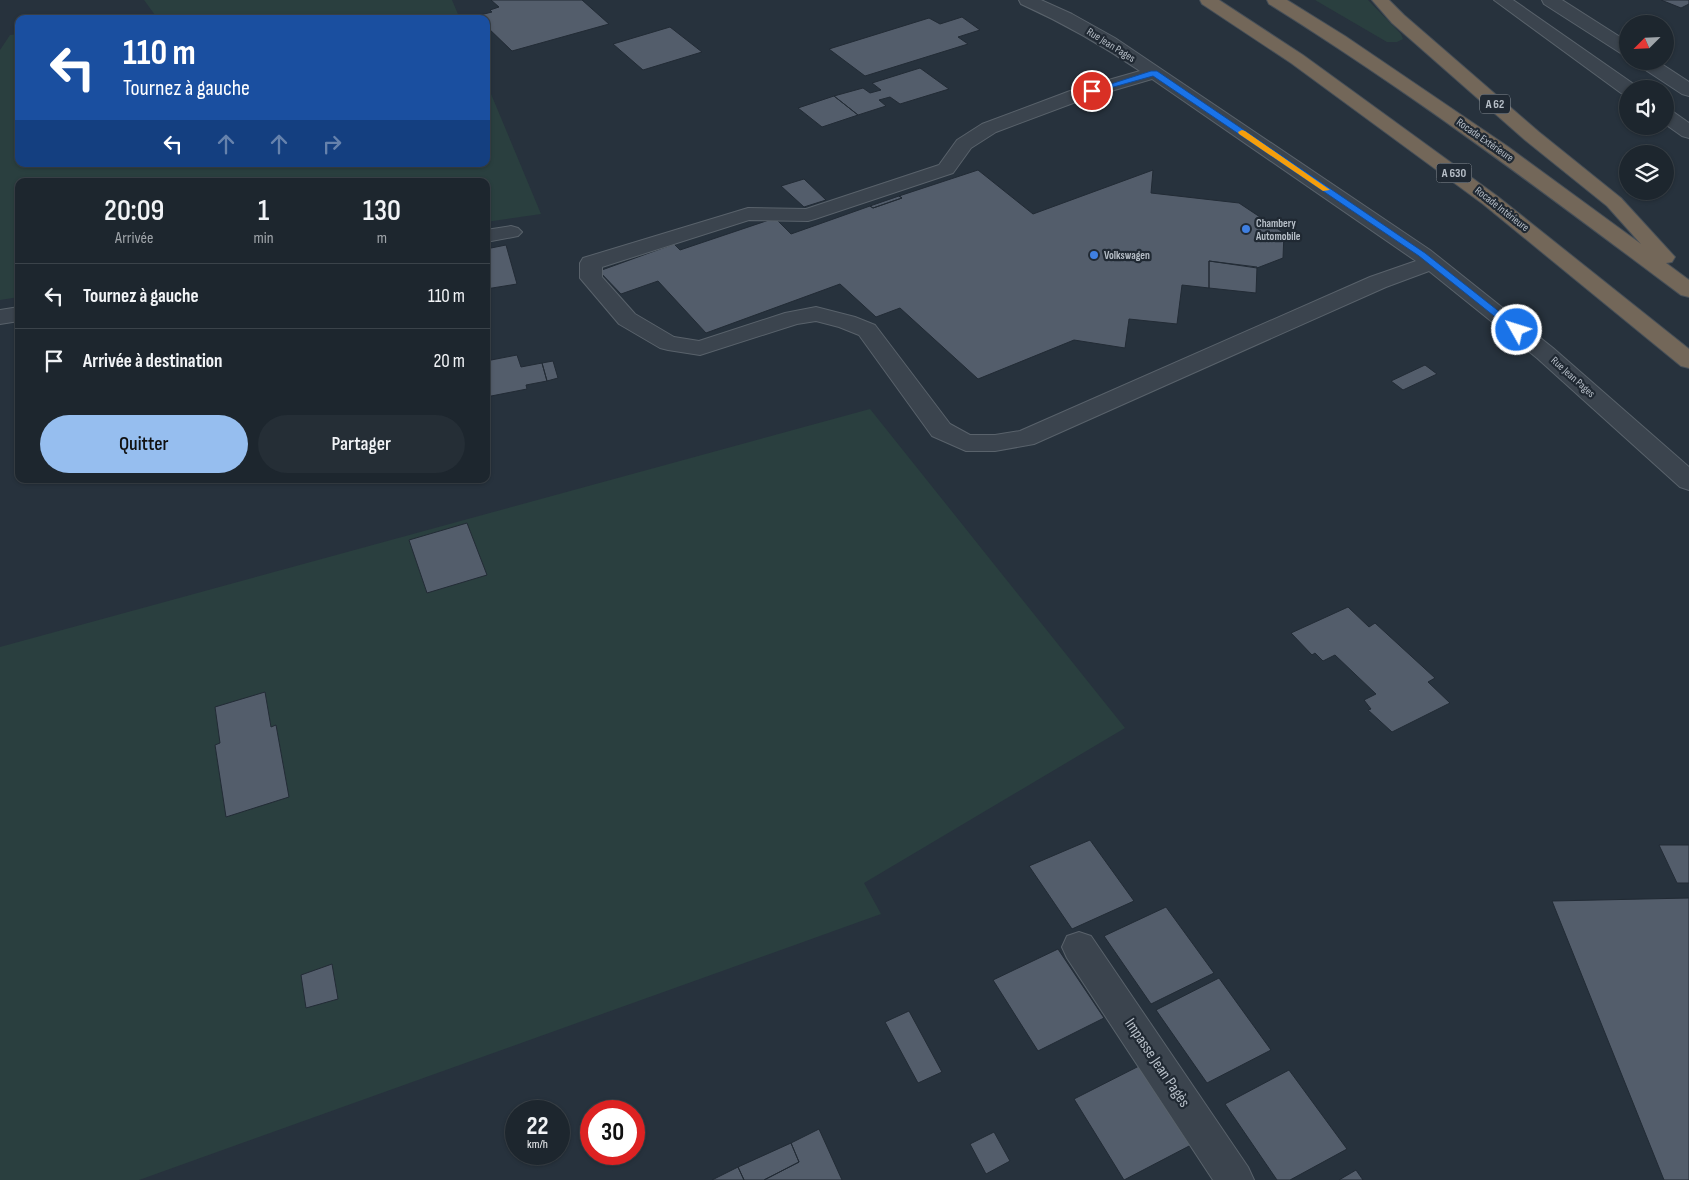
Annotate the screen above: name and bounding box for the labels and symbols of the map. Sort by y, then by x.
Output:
north arrow [1619,15,1674,70]
street label: Rue Jean Pages [1084,25,1138,65]
pin [1071,70,1113,112]
road number: A 62 [1480,95,1510,114]
street label: Rocade Extérieure [1454,116,1516,164]
road number: A 630 [1436,164,1472,182]
street label: Rocade Intérieure [1472,184,1532,234]
place label: Chambery Automobile [1255,217,1301,243]
marker: Chambery Automobile [1240,223,1252,235]
marker: Volkswagen [1088,249,1100,261]
place label: Volkswagen [1104,249,1150,262]
position arrow [1490,303,1542,355]
street label: Rue Jean Pages [1548,354,1598,400]
street label: Impasse Jean Pagès [1120,1015,1194,1111]
speed limit sign: 30 [580,1100,645,1165]

